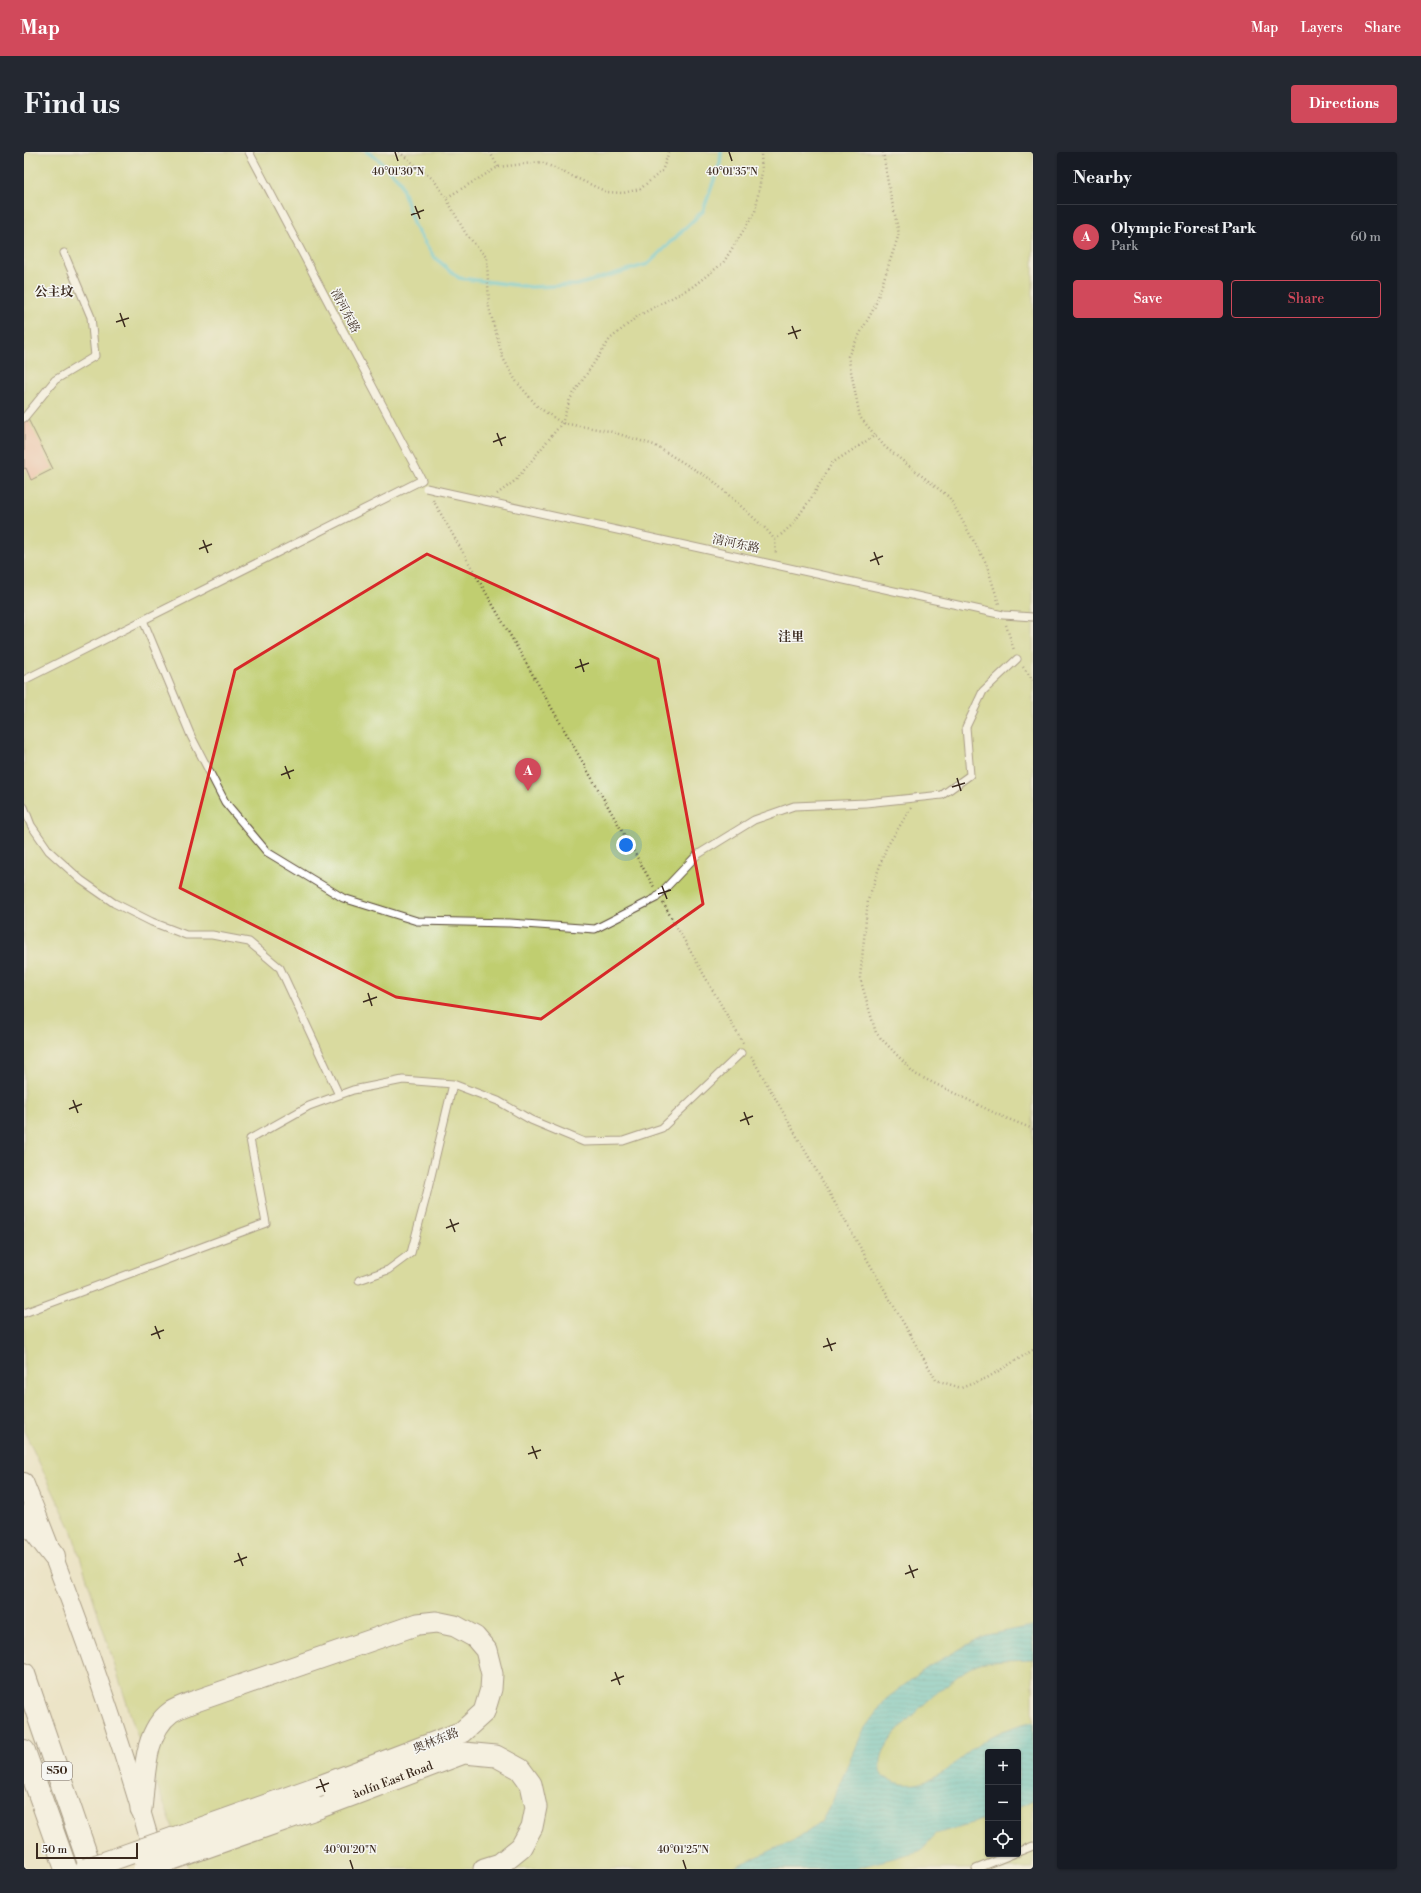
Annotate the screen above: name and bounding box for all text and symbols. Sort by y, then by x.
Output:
text: Map [20,16,60,40]
text: Map [1251,19,1278,37]
text: Layers [1300,19,1343,37]
text: Share [1365,19,1401,37]
button: Directions [1291,85,1397,123]
text: Find us [24,87,120,122]
text: 40°01'30"N [372,166,425,178]
text: 40°01'35"N [706,166,758,178]
text: Nearby [1073,167,1132,189]
text: Olympic Forest Park [1111,219,1256,238]
text: A [1081,229,1091,245]
text: 60 m [1350,229,1381,245]
text: Park [1111,238,1138,254]
button: Save [1073,280,1223,318]
button: Share [1231,280,1381,318]
district label: 公主坟 [34,284,74,300]
street label: 清河东路 [327,286,363,336]
street label: 清河东路 [711,532,761,556]
district label: 洼里 [778,629,804,645]
pin: A [515,758,541,791]
your location [616,835,636,855]
street label: 奥林东路 [411,1725,461,1757]
map controls [985,1749,1021,1857]
button: + [985,1749,1021,1785]
street label: àolín East Road [351,1758,435,1802]
road number: S50 [42,1762,72,1780]
button: − [985,1785,1021,1821]
button: locate [985,1821,1021,1857]
scale bar [36,1841,138,1860]
text: 50 m [42,1843,67,1857]
text: 40°01'20"N [324,1844,377,1856]
text: 40°01'25"N [657,1844,709,1856]

